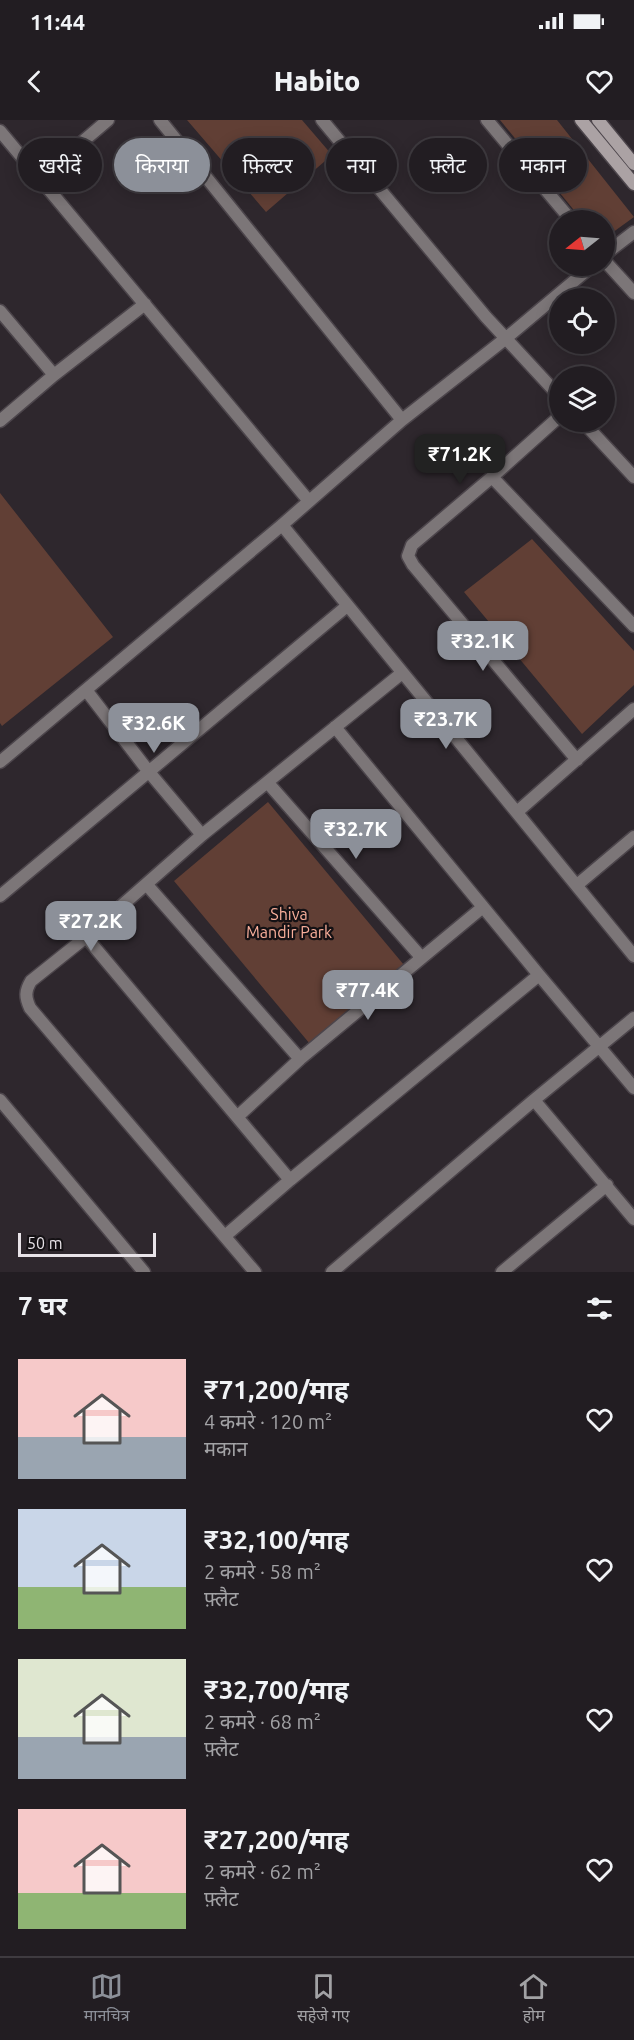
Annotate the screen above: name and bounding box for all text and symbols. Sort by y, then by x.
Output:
text: 11:44 [30,9,85,34]
icon: back [18,65,51,98]
icon: heart [583,65,616,98]
text: Habito [274,66,360,96]
chip: खरीदें [18,138,102,192]
chip: किराया [114,138,210,192]
chip: फ़िल्टर [222,138,314,192]
chip: नया [326,138,397,192]
chip: फ़्लैट [409,138,487,192]
chip: मकान [499,138,587,192]
north arrow [549,210,615,276]
map controls [549,210,615,432]
button: locate [549,288,615,354]
button: layers [549,366,615,432]
pin: ₹71.2K [411,434,509,485]
text: ₹71.2K [428,442,492,465]
pin: ₹32.1K [434,621,532,672]
text: ₹32.1K [451,629,515,652]
pin: ₹23.7K [397,699,495,750]
pin: ₹32.6K [105,703,203,754]
text: ₹23.7K [414,707,478,730]
text: ₹32.6K [122,711,186,734]
pin: ₹32.7K [307,809,405,860]
text: ₹32.7K [324,817,388,840]
pin: ₹27.2K [42,901,140,952]
park label: Shiva Mandir Park [246,905,332,941]
text: ₹27.2K [59,909,123,932]
pin: ₹77.4K [319,970,417,1021]
text: ₹77.4K [336,978,400,1001]
scale bar [18,1230,156,1258]
text: 50 m [27,1234,63,1252]
text: 7 घर [18,1291,67,1320]
icon: filters [583,1292,616,1325]
text: ₹71,200/माह [204,1375,349,1404]
icon: home [66,1383,138,1455]
icon: heart [583,1403,616,1436]
text: 4 कमरे · 120 m² [204,1410,332,1433]
text: मकान [204,1437,248,1460]
text: ₹32,100/माह [204,1525,349,1554]
icon: home [66,1533,138,1605]
icon: heart [583,1553,616,1586]
text: 2 कमरे · 58 m² [204,1560,321,1583]
text: फ़्लैट [204,1587,239,1610]
text: ₹32,700/माह [204,1675,349,1704]
icon: home [66,1683,138,1755]
icon: heart [583,1703,616,1736]
text: 2 कमरे · 68 m² [204,1710,321,1733]
text: फ़्लैट [204,1737,239,1760]
text: ₹27,200/माह [204,1825,349,1854]
icon: home [66,1833,138,1905]
icon: heart [583,1853,616,1886]
text: 2 कमरे · 62 m² [204,1860,321,1883]
text: फ़्लैट [204,1887,239,1910]
tab: मानचित्र [84,1970,129,2028]
tab: सहेजे गए [297,1970,350,2028]
tab: होम [517,1970,550,2028]

